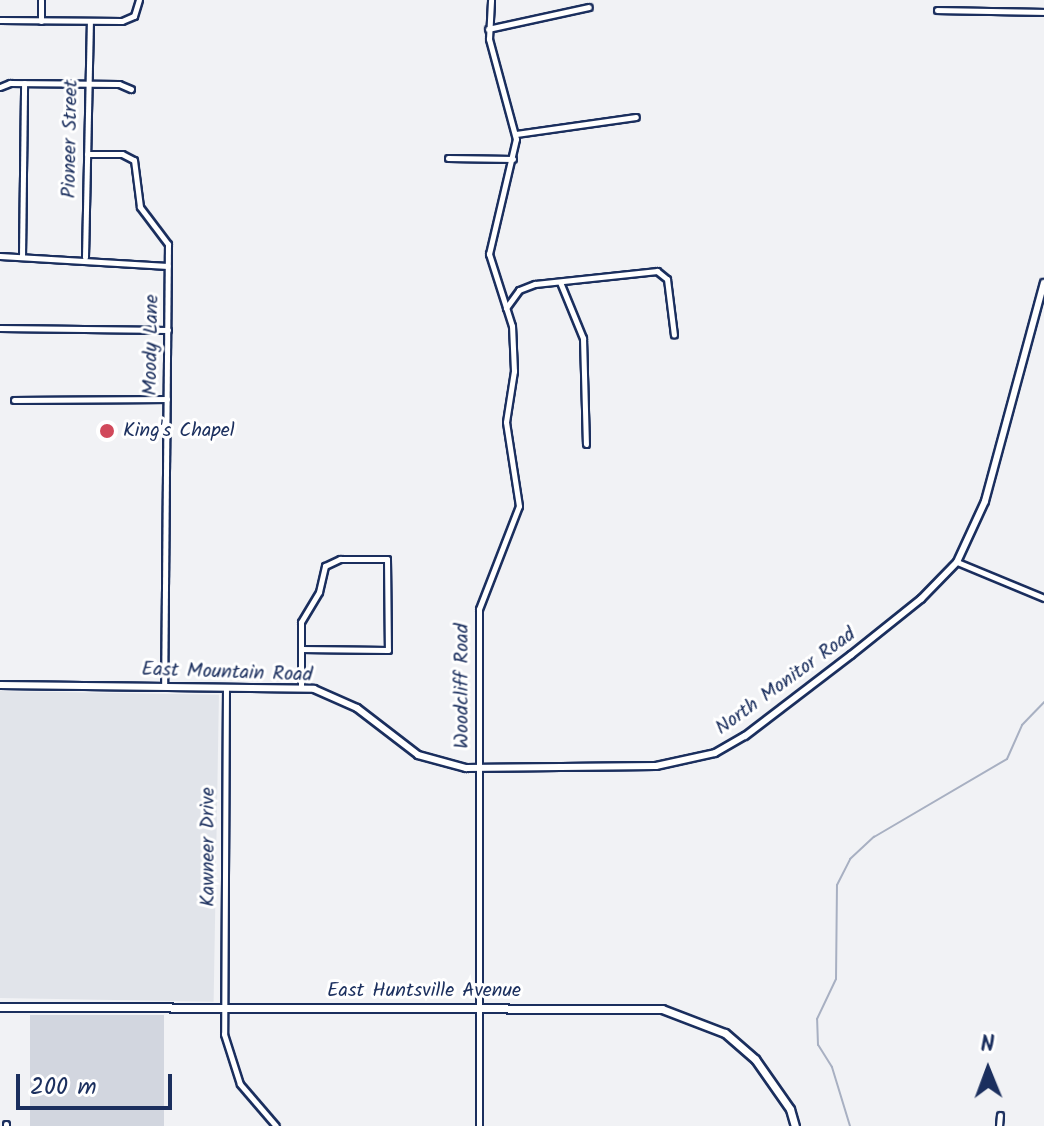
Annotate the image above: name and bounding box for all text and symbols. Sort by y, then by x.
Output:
street label: Pioneer Street [58,79,84,199]
street label: Moody Lane [139,294,165,396]
place label: King's Chapel [123,419,235,443]
marker: King's Chapel [98,422,116,440]
street label: Woodcliff Road [451,623,475,749]
street label: North Monitor Road [711,623,861,741]
street label: East Mountain Road [141,658,313,688]
street label: Kawneer Drive [197,787,221,907]
street label: East Huntsville Avenue [327,979,521,1003]
text: N [980,1028,995,1063]
north arrow [948,1030,1028,1110]
scale bar [20,1058,176,1108]
text: 200 m [30,1068,97,1107]

